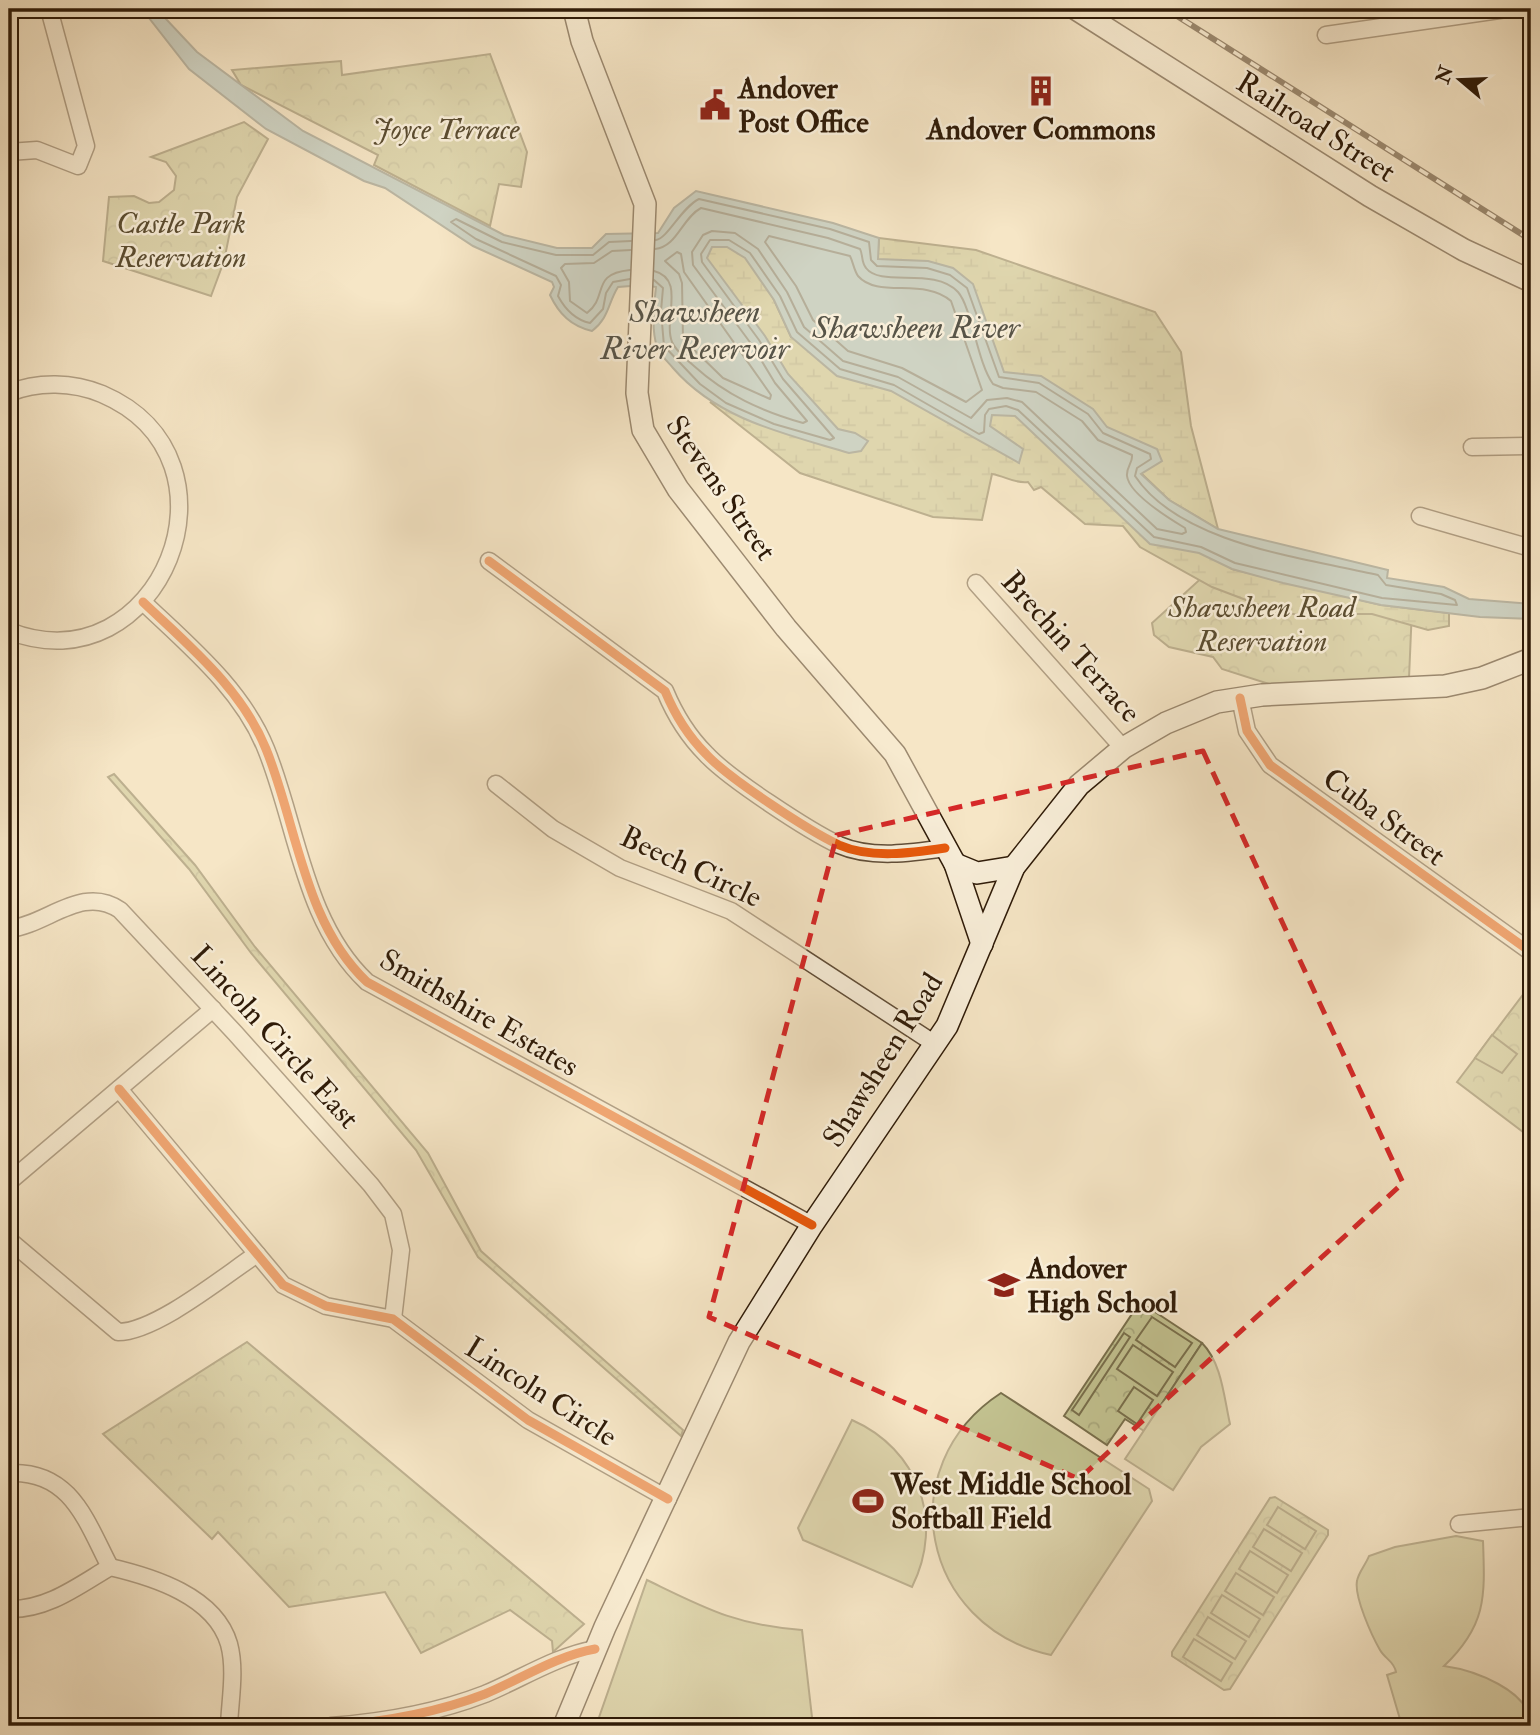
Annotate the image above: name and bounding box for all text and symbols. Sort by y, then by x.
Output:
north arrow [1424,46,1494,116]
text: N [1430,62,1459,88]
street label: Railroad Street [1230,63,1403,191]
place label: Andover Post Office [736,70,869,141]
building icon: Andover Commons [1024,74,1058,108]
public building icon: Andover Post Office [698,88,732,122]
park label: Joyce Terrace [372,111,521,148]
place label: Andover Commons [924,111,1156,148]
park label: Castle Park Reservation [114,205,247,276]
water label: Shawsheen River Reservoir [600,292,792,369]
water label: Shawsheen River [811,308,1022,348]
street label: Stevens Street [658,408,785,568]
street label: Brechin Terrace [993,564,1149,730]
park label: Shawsheen Road Reservation [1167,589,1358,660]
street label: Cuba Street [1315,760,1453,874]
street label: Beech Circle [614,818,768,916]
street label: Lincoln Circle East [183,938,367,1137]
street label: Smithshire Estates [373,941,585,1085]
street label: Shawsheen Road [815,966,951,1154]
place label: Andover High School [1025,1250,1178,1321]
school or university icon: Andover High School [987,1268,1021,1302]
street label: Lincoln Circle [458,1329,624,1455]
place label: West Middle School Softball Field [890,1466,1132,1537]
sports icon: West Middle School Softball Field [851,1484,885,1518]

